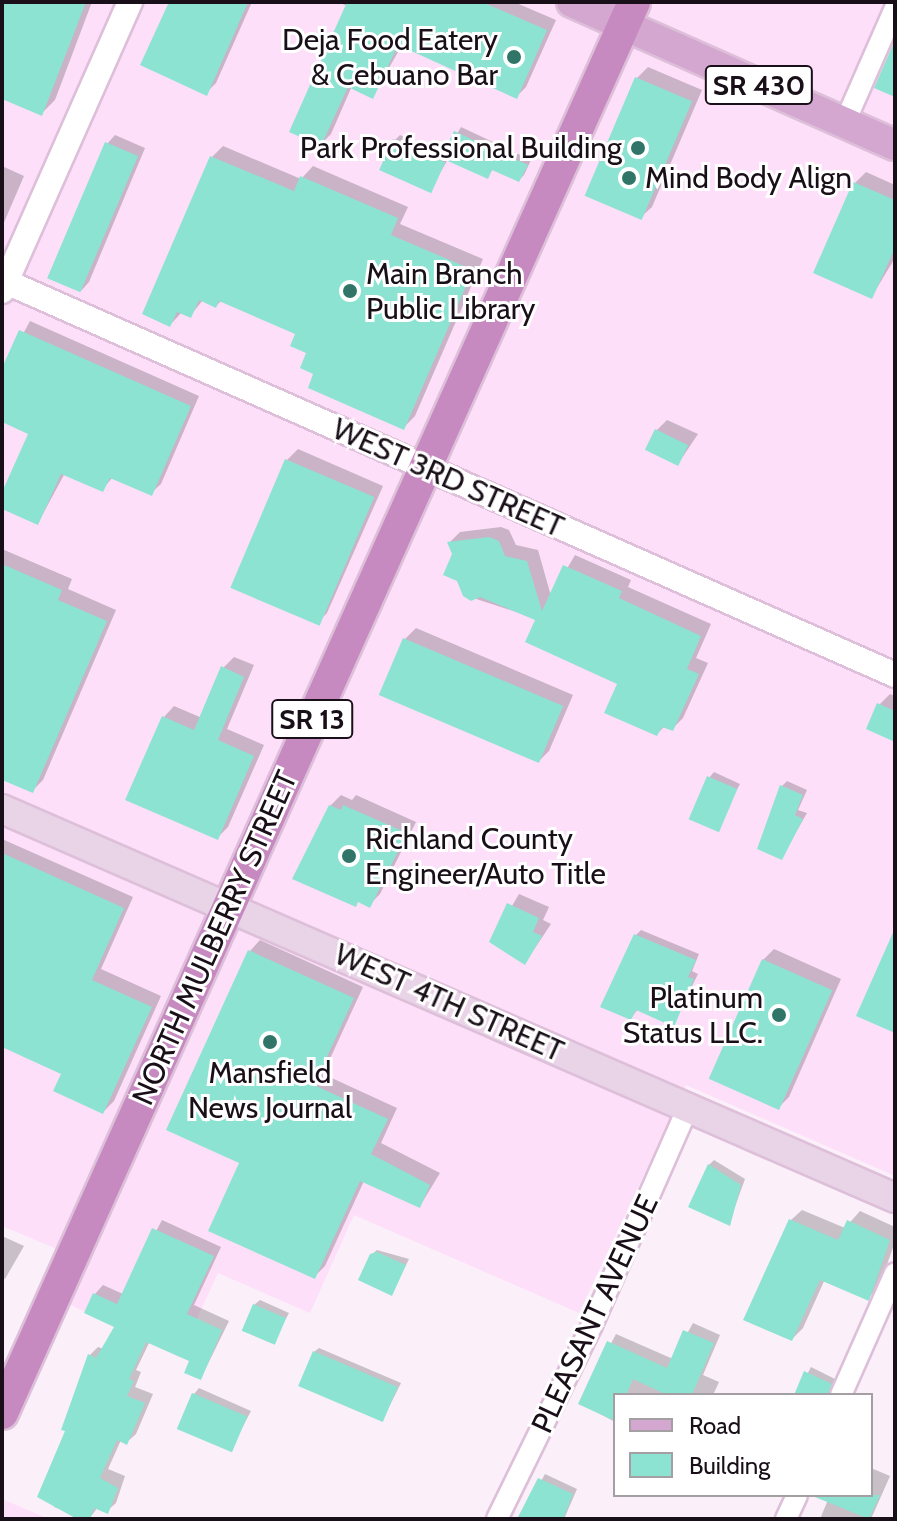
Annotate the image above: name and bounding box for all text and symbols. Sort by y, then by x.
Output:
place label: Deja Food Eatery & Cebuano Bar [282,22,498,92]
marker: Deja Food Eatery & Cebuano Bar [505,48,523,66]
road number: SR 430 [703,61,815,109]
place label: Park Professional Building [300,130,622,166]
marker: Park Professional Building [629,139,647,157]
place label: Mind Body Align [645,160,852,196]
marker: Mind Body Align [620,169,638,187]
place label: Main Branch Public Library [366,256,535,326]
marker: Main Branch Public Library [341,282,359,300]
street label: WEST 3RD STREET [327,411,569,545]
road number: SR 13 [270,695,354,743]
street label: NORTH MULBERRY STREET [125,765,305,1111]
place label: Richland County Engineer/Auto Title [365,821,606,892]
marker: Richland County Engineer/Auto Title [340,847,358,865]
street label: WEST 4TH STREET [329,936,569,1070]
place label: Platinum Status LLC. [623,980,763,1050]
marker: Platinum Status LLC. [770,1006,788,1024]
marker: Mansfield News Journal [261,1033,279,1051]
place label: Mansfield News Journal [188,1055,352,1126]
street label: PLEASANT AVENUE [524,1189,666,1439]
legend [613,1393,873,1497]
text: Road [689,1411,741,1440]
text: Building [689,1451,770,1480]

